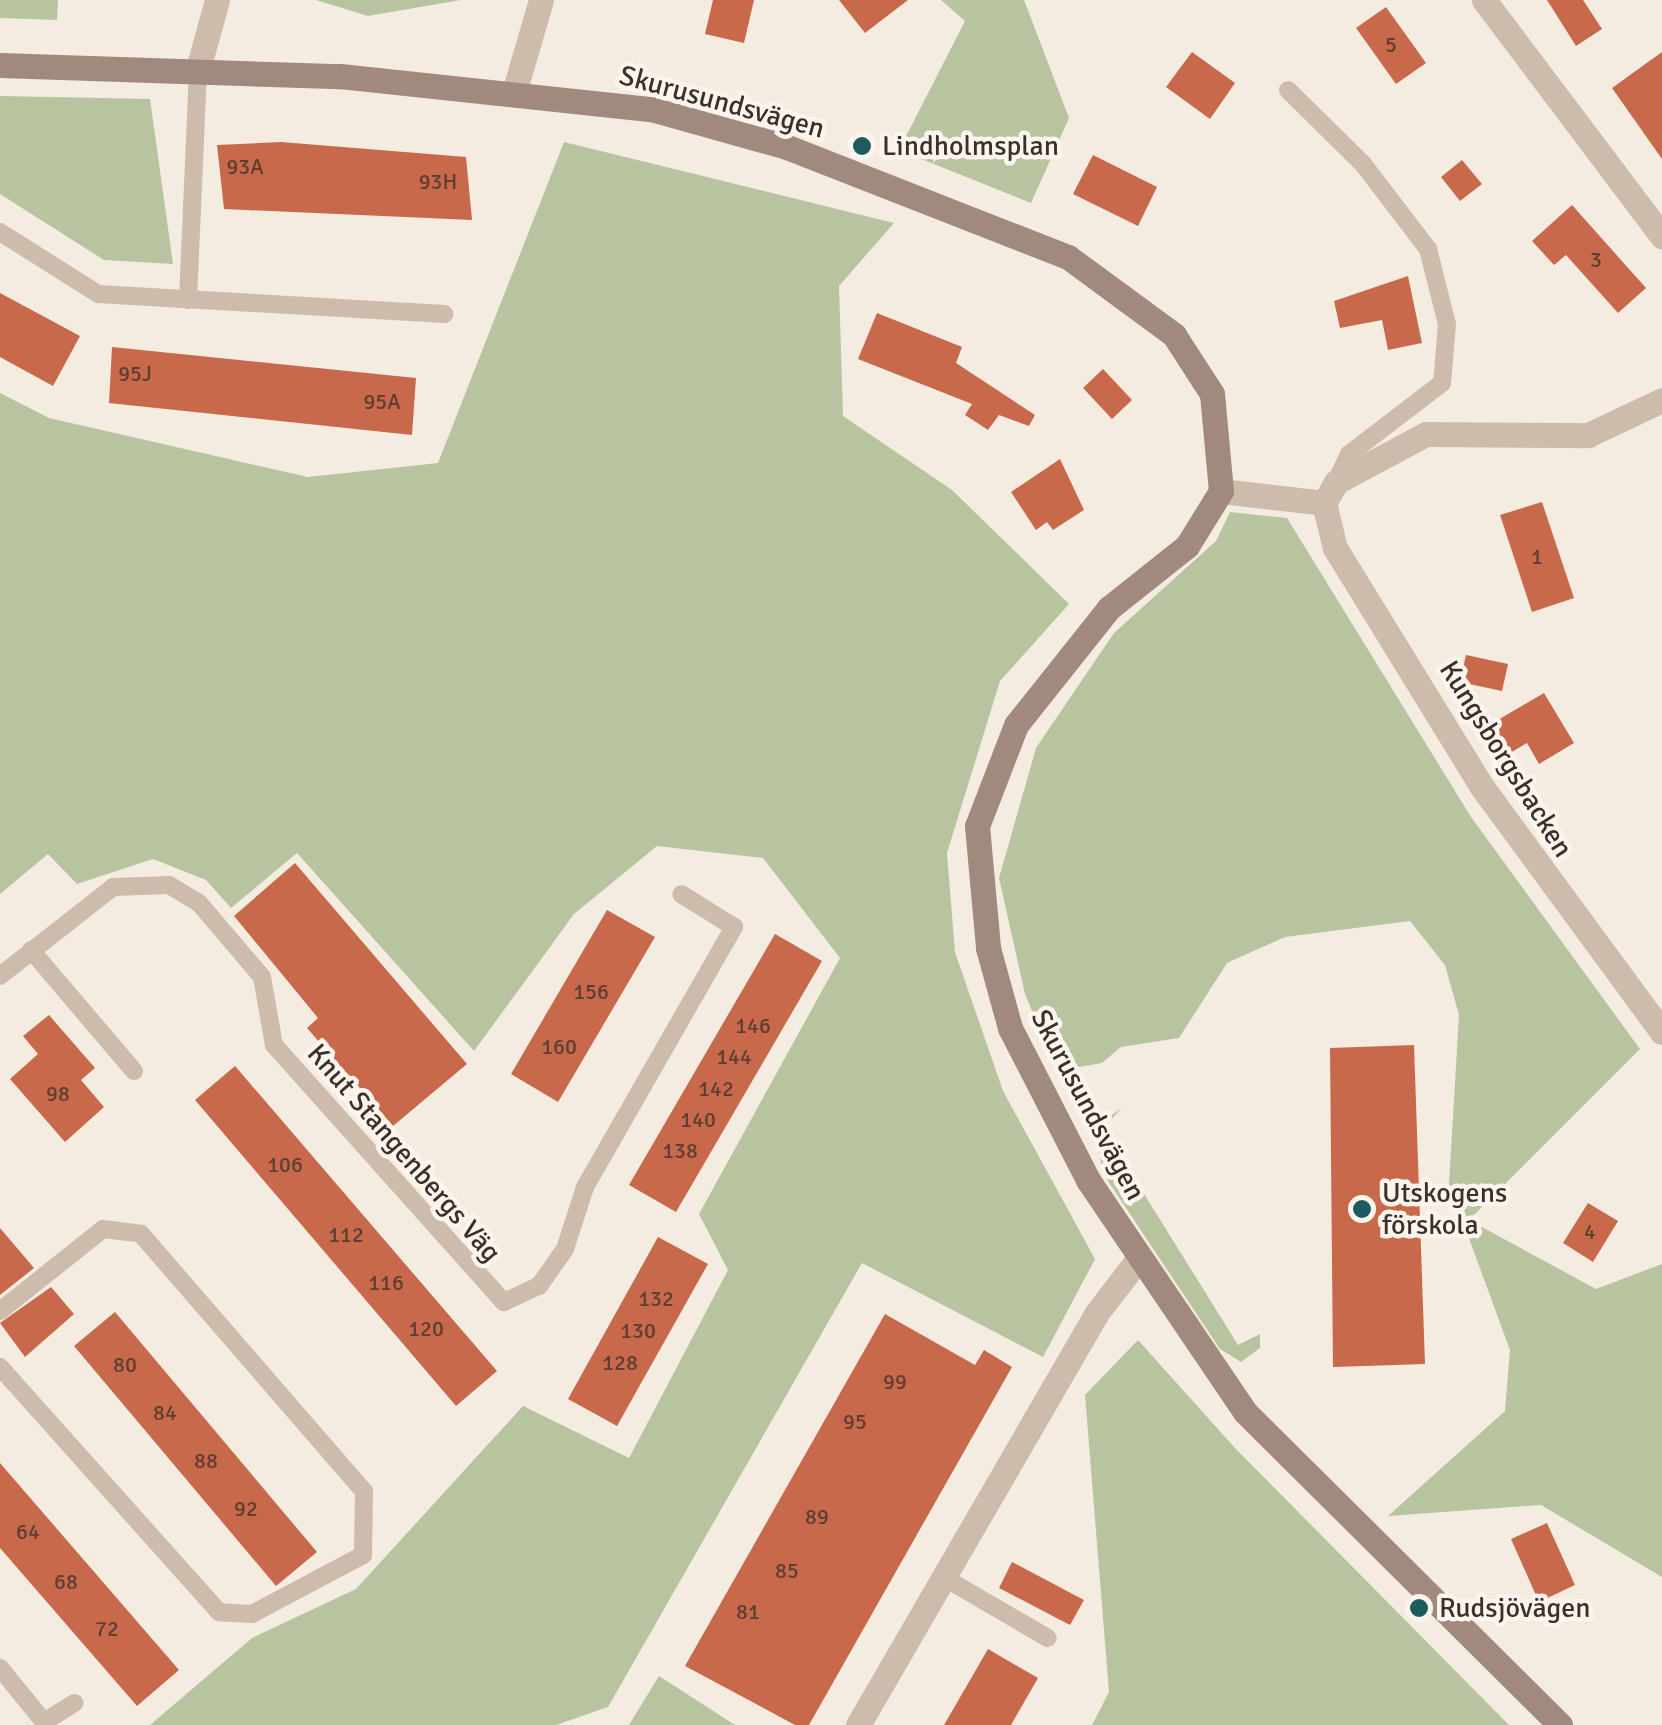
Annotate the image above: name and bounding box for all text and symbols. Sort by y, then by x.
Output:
house number: 5 [1385,32,1397,58]
street label: Skurusundsvägen [616,58,828,146]
place label: Lindholmsplan [882,129,1059,163]
marker: Lindholmsplan [851,135,873,157]
house number: 93A [226,154,264,180]
house number: 93H [419,169,457,195]
house number: 3 [1590,247,1602,273]
house number: 95J [118,361,152,387]
house number: 95A [363,389,401,415]
house number: 1 [1531,544,1543,570]
street label: Kungsborgsbacken [1432,655,1580,863]
house number: 156 [573,979,609,1005]
street label: Skurusundsvägen [1024,1004,1152,1206]
house number: 146 [735,1013,771,1039]
house number: 160 [541,1034,577,1060]
street label: Knut Stangenbergs Väg [300,1037,508,1269]
house number: 144 [716,1044,752,1070]
house number: 142 [698,1076,734,1102]
house number: 98 [46,1081,70,1107]
house number: 140 [680,1107,716,1133]
house number: 138 [662,1138,698,1164]
house number: 106 [267,1152,303,1178]
place label: Utskogens förskola [1382,1176,1507,1242]
marker: Utskogens förskola [1351,1198,1373,1220]
house number: 4 [1584,1219,1596,1245]
house number: 112 [328,1222,364,1248]
house number: 116 [368,1270,404,1296]
house number: 132 [638,1286,674,1312]
house number: 120 [408,1316,444,1342]
house number: 130 [620,1318,656,1344]
house number: 128 [602,1350,638,1376]
house number: 80 [113,1352,137,1378]
house number: 99 [883,1369,907,1395]
house number: 84 [153,1400,177,1426]
house number: 95 [843,1409,867,1435]
house number: 88 [194,1448,218,1474]
house number: 92 [234,1496,258,1522]
house number: 89 [805,1504,829,1530]
house number: 64 [16,1519,40,1545]
house number: 85 [775,1558,799,1584]
house number: 68 [54,1569,78,1595]
place label: Rudsjövägen [1439,1591,1591,1625]
marker: Rudsjövägen [1408,1597,1430,1619]
house number: 81 [736,1599,760,1625]
house number: 72 [95,1616,119,1642]

